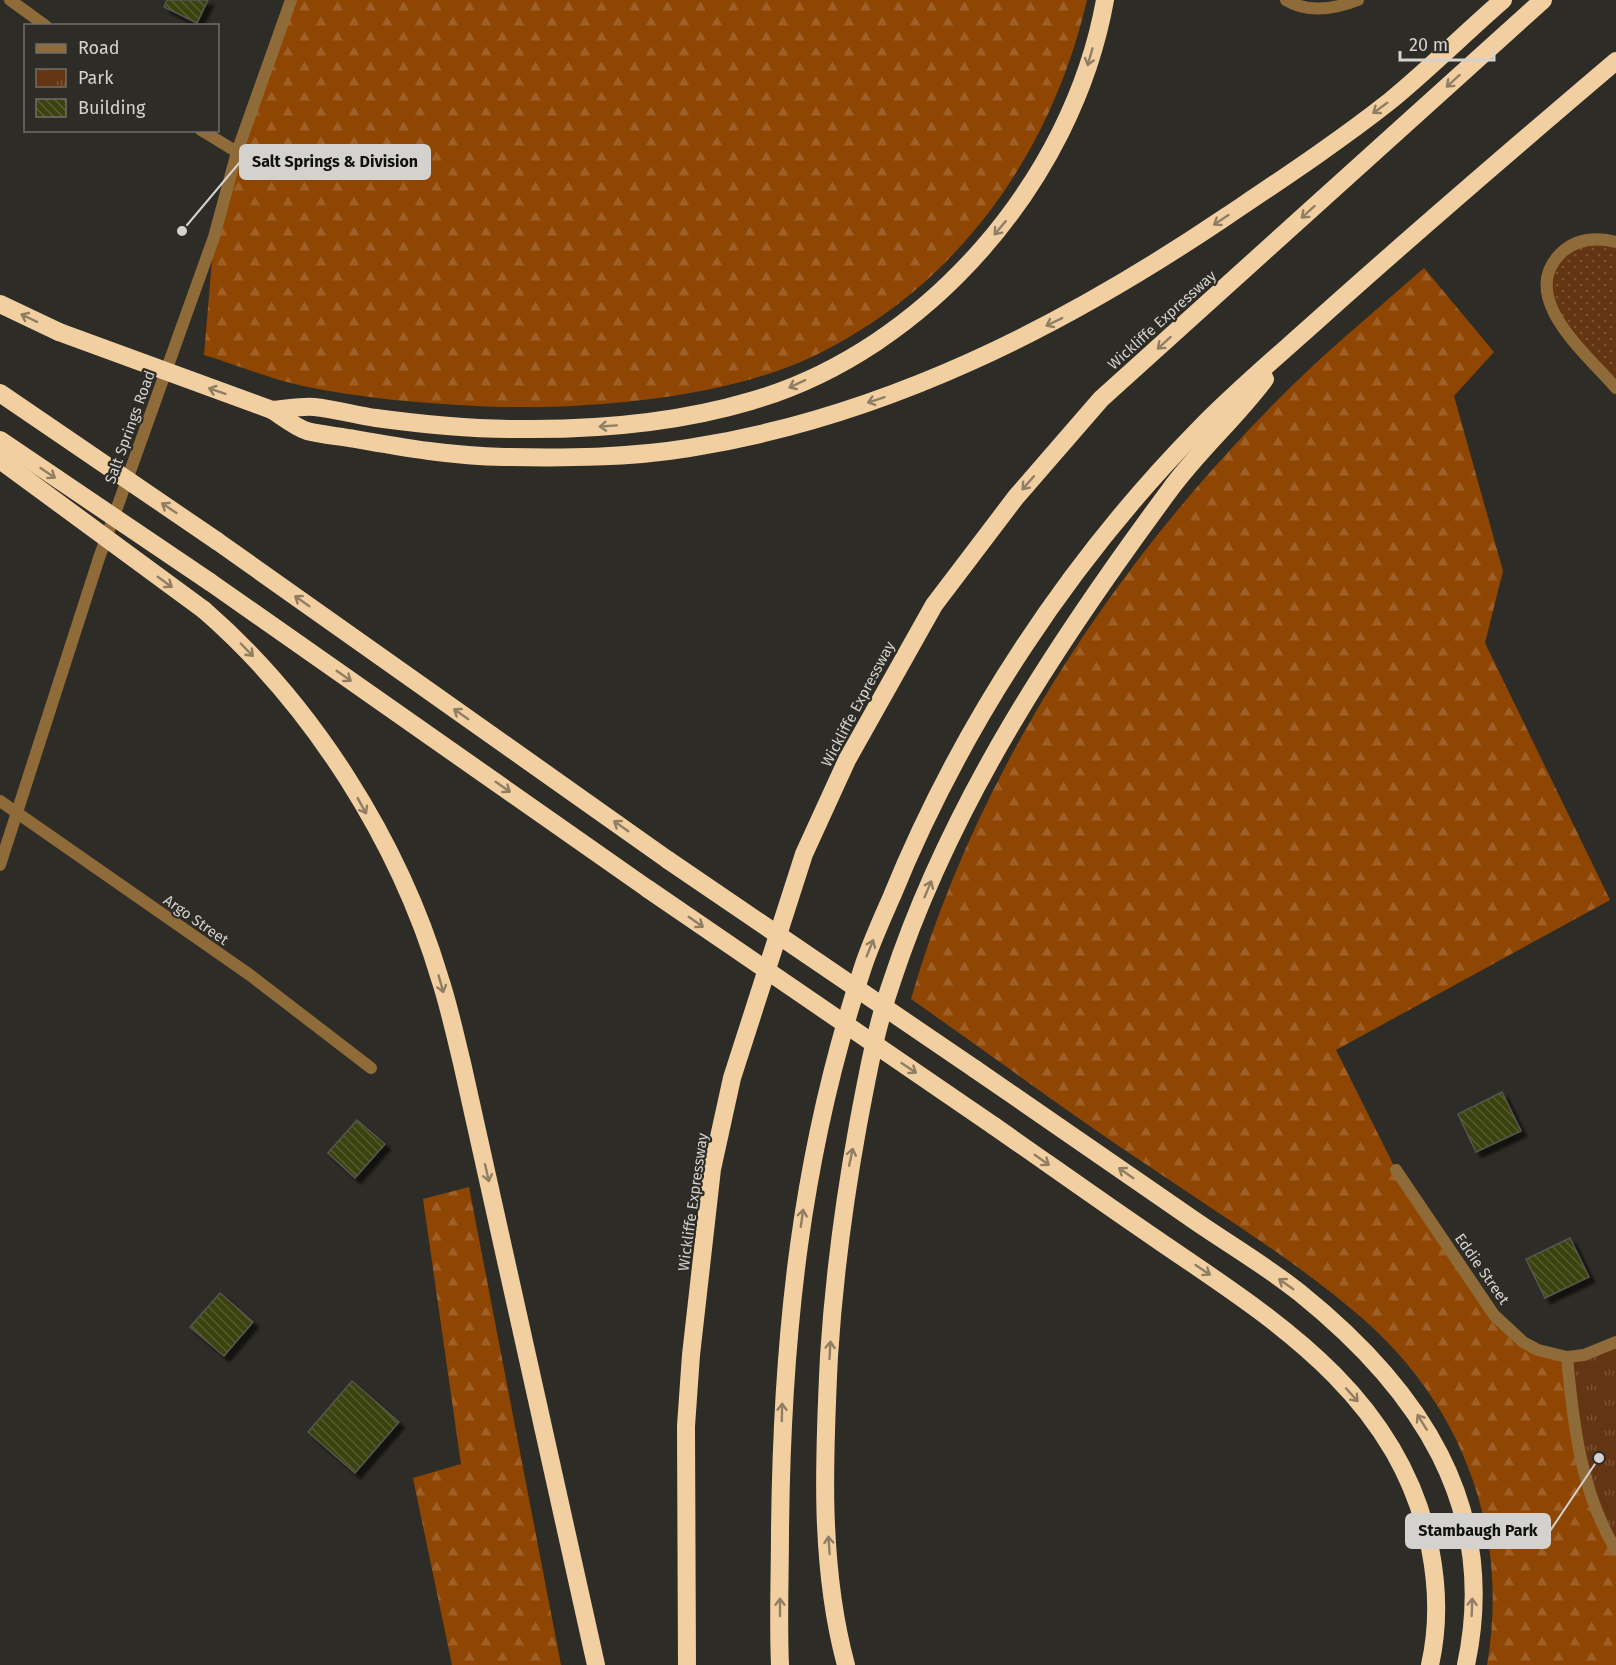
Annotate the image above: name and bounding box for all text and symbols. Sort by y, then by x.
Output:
legend [24,24,219,132]
scale bar [1400,24,1494,62]
text: 20 m [1409,34,1448,56]
text: Road [78,37,120,59]
one-way arrow [1084,47,1095,66]
text: Park [78,67,114,89]
one-way arrow [1446,74,1461,88]
text: Building [78,97,146,119]
one-way arrow [1372,102,1388,114]
callout: Salt Springs & Division [240,145,430,179]
text: Salt Springs & Division [252,152,418,171]
one-way arrow [1301,205,1316,219]
one-way arrow [1212,214,1229,227]
one-way arrow [993,220,1007,235]
street label: Wickliffe Expressway [1104,266,1220,373]
one-way arrow [21,312,39,324]
one-way arrow [1046,316,1064,328]
one-way arrow [1156,336,1171,350]
street label: Salt Springs Road [101,368,159,486]
one-way arrow [788,378,806,390]
one-way arrow [208,385,227,396]
one-way arrow [867,395,886,406]
one-way arrow [598,421,618,432]
one-way arrow [40,466,57,479]
one-way arrow [1021,475,1035,490]
one-way arrow [161,502,178,514]
one-way arrow [157,576,173,588]
one-way arrow [295,595,311,607]
street label: Wickliffe Expressway [817,638,899,770]
one-way arrow [239,642,254,657]
one-way arrow [335,670,351,682]
one-way arrow [454,708,470,720]
one-way arrow [495,781,511,793]
one-way arrow [356,797,368,814]
one-way arrow [613,820,629,832]
one-way arrow [923,881,934,899]
street label: Argo Street [160,891,232,949]
one-way arrow [687,916,704,928]
one-way arrow [865,939,876,957]
one-way arrow [436,974,448,993]
one-way arrow [900,1062,917,1074]
street label: Wickliffe Expressway [674,1131,712,1272]
one-way arrow [846,1147,858,1166]
one-way arrow [1034,1154,1050,1166]
one-way arrow [482,1163,493,1182]
one-way arrow [1118,1167,1134,1179]
one-way arrow [797,1208,808,1228]
street label: Eddie Street [1451,1230,1513,1309]
one-way arrow [1194,1264,1211,1277]
one-way arrow [1279,1278,1295,1290]
one-way arrow [824,1341,835,1361]
one-way arrow [1345,1387,1359,1402]
one-way arrow [776,1402,788,1422]
one-way arrow [1416,1414,1428,1431]
callout: Stambaugh Park [1406,1514,1550,1548]
text: Stambaugh Park [1418,1521,1538,1540]
one-way arrow [823,1536,834,1556]
one-way arrow [774,1597,786,1617]
one-way arrow [1466,1597,1478,1617]

